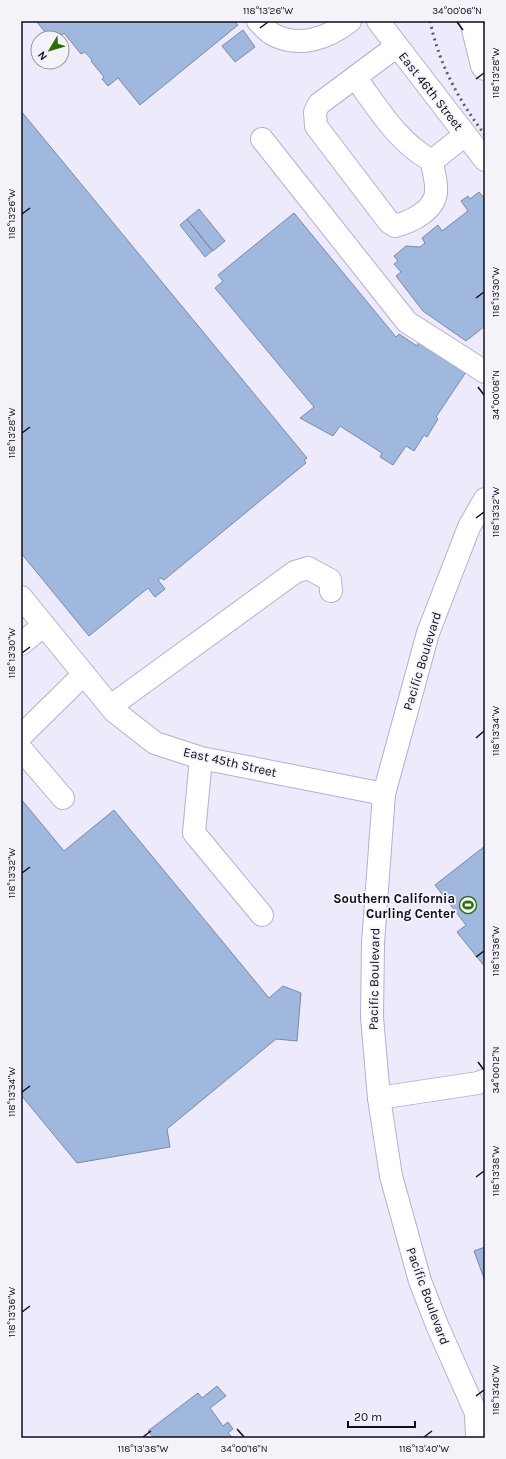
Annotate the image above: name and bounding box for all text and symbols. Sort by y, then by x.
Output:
text: 118°13'26"W [243,5,293,17]
text: 34°00'06"N [432,5,482,17]
north arrow [30,30,70,70]
text: 118°13'28"W [490,48,502,98]
text: N [35,49,50,63]
street label: East 46th Street [396,49,466,133]
text: 118°13'26"W [6,189,18,239]
text: 118°13'30"W [490,267,502,317]
text: 34°00'08"N [490,370,502,420]
text: 118°13'28"W [6,408,18,458]
text: 118°13'32"W [490,487,502,537]
street label: Pacific Boulevard [400,610,444,712]
text: 118°13'30"W [6,628,18,678]
text: 118°13'34"W [490,706,502,756]
street label: East 45th Street [182,744,278,780]
text: 118°13'32"W [6,848,18,898]
place label: Southern California Curling Center [333,891,456,921]
sports icon: Southern California Curling Center [458,895,478,915]
text: 118°13'36"W [490,926,502,976]
street label: Pacific Boulevard [366,928,382,1030]
text: 34°00'12"N [490,1046,502,1094]
text: 118°13'34"W [6,1067,18,1117]
text: 118°13'38"W [490,1146,502,1196]
street label: Pacific Boulevard [403,1245,453,1347]
text: 118°13'36"W [6,1287,18,1337]
text: 118°13'40"W [490,1365,502,1415]
scale bar [348,1403,415,1429]
text: 20 m [354,1410,382,1424]
text: 118°13'38"W [118,1443,168,1455]
text: 34°00'16"N [220,1443,268,1455]
text: 118°13'40"W [399,1443,449,1455]

